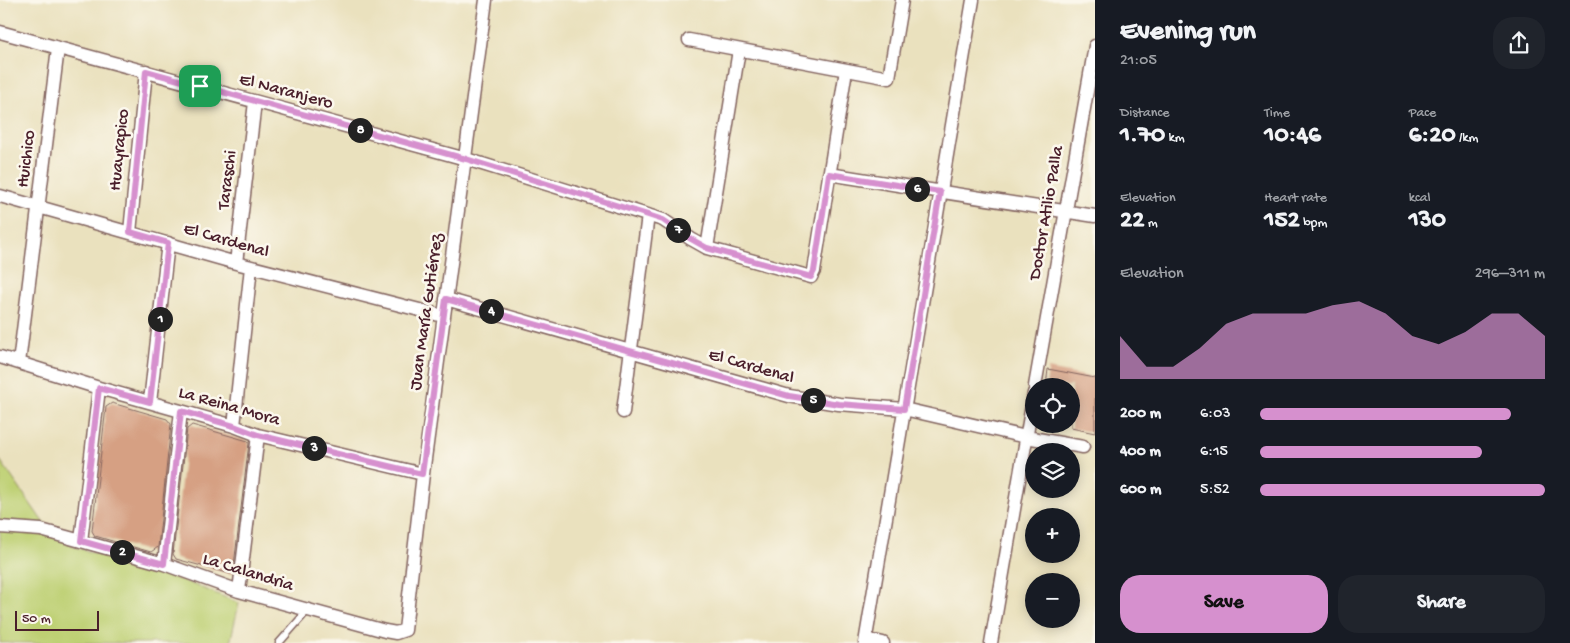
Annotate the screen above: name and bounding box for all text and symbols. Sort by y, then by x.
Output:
text: Evening run [1120,16,1256,49]
button: share [1493,17,1545,69]
text: 21:05 [1120,52,1157,71]
pin [179,65,221,107]
street label: El Naranjero [237,69,335,115]
icon: arrive [186,72,214,100]
text: Distance [1120,105,1169,122]
text: Time [1264,105,1290,122]
text: Pace [1409,105,1436,122]
street label: Huayrapico [105,108,135,192]
pin: 8 [348,118,372,142]
text: 8 [357,122,364,139]
text: 1.70 [1120,122,1165,151]
text: 10:46 [1264,122,1321,151]
text: 6:20 [1409,122,1456,151]
street label: Huichico [13,129,41,189]
text: km [1165,130,1185,147]
text: /km [1456,130,1479,147]
street label: Doctor Atilio Palla [1025,143,1069,283]
street label: Taraschi [214,149,242,212]
pin: 6 [904,176,930,202]
text: 6 [914,181,921,198]
text: Elevation [1120,190,1176,207]
text: Heart rate [1264,190,1327,207]
text: kcal [1409,190,1431,207]
text: 22 [1120,207,1145,236]
text: 152 [1264,207,1300,236]
text: 130 [1409,207,1446,236]
text: m [1145,215,1158,232]
text: bpm [1300,215,1327,232]
pin: 7 [666,218,690,242]
street label: El Cardenal [181,219,271,263]
text: 7 [675,222,682,239]
street label: Juan María Gutiérrez [406,231,449,392]
text: Elevation [1120,265,1184,284]
text: 296–311 m [1475,265,1545,284]
pin: 4 [478,298,504,324]
text: 4 [488,303,495,320]
pin: 1 [148,306,172,332]
text: 1 [158,311,163,328]
street label: El Cardenal [706,345,796,389]
map controls [1025,378,1080,628]
button: locate [1025,378,1080,433]
street label: La Reina Mora [176,383,283,432]
pin: 5 [800,388,826,412]
text: 5 [810,392,817,409]
text: 200 m [1120,405,1161,424]
text: 6:03 [1200,405,1231,424]
pin: 3 [302,436,326,460]
text: 3 [311,440,318,457]
button: layers [1025,443,1080,498]
text: 400 m [1120,443,1161,462]
text: 6:15 [1200,443,1228,462]
text: 600 m [1120,481,1161,500]
text: 5:52 [1200,481,1230,500]
button: + [1025,508,1080,563]
pin: 2 [110,540,134,564]
text: 2 [119,544,126,561]
street label: La Calandria [200,549,297,597]
button: − [1025,573,1080,628]
button: Save [1120,575,1328,633]
button: Share [1338,575,1545,633]
scale bar [15,608,99,631]
text: 50 m [22,611,51,628]

